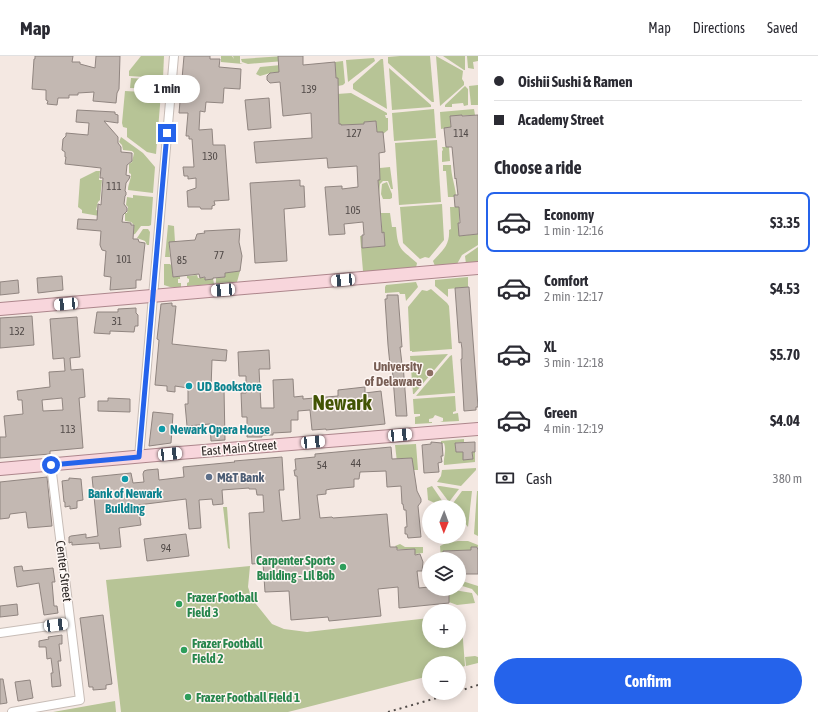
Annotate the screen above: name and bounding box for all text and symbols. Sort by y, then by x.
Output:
text: Map [20,17,51,39]
text: Map [648,20,671,36]
text: Directions [693,20,745,36]
text: Saved [767,20,798,36]
text: Oishii Sushi & Ramen [518,73,633,90]
callout: 1 min [134,75,200,103]
text: 1 min [154,81,180,96]
house number: 139 [301,83,317,95]
text: Academy Street [518,111,604,128]
route end [158,124,176,142]
house number: 127 [346,127,362,139]
house number: 114 [453,127,469,139]
house number: 130 [202,150,218,162]
text: Choose a ride [494,157,582,178]
house number: 111 [106,180,122,192]
house number: 105 [345,204,361,216]
icon: car [496,204,532,240]
text: Economy [544,206,594,223]
text: $3.35 [770,214,800,231]
text: 1 min · 12:16 [544,223,604,238]
house number: 77 [214,249,224,261]
house number: 101 [116,253,132,265]
house number: 85 [177,254,187,266]
icon: car [496,270,532,306]
text: Comfort [544,272,588,289]
car [331,273,355,287]
text: $4.53 [770,280,800,297]
car [211,283,235,297]
text: 2 min · 12:17 [544,289,604,304]
car [54,297,78,311]
house number: 31 [112,315,122,327]
house number: 132 [9,325,25,337]
icon: car [496,336,532,372]
text: XL [544,338,557,355]
text: $5.70 [770,346,800,363]
text: 3 min · 12:18 [544,355,604,370]
place label: University of Delaware [364,359,423,389]
marker: University of Delaware [425,368,435,378]
place label: UD Bookstore [197,379,262,394]
marker: UD Bookstore [184,381,194,391]
district label: Newark [312,390,372,414]
icon: car [496,402,532,438]
text: Green [544,404,577,421]
text: $4.04 [770,412,800,429]
text: 4 min · 12:19 [544,421,604,436]
place label: Newark Opera House [170,422,270,437]
house number: 113 [60,423,76,435]
marker: Newark Opera House [157,424,167,434]
car [388,428,412,442]
car [301,435,325,449]
street label: East Main Street [200,437,278,459]
car [157,447,183,461]
route start [42,456,60,474]
house number: 44 [351,457,361,469]
house number: 54 [317,459,327,471]
icon: cash [494,467,516,489]
place label: M&T Bank [217,470,264,485]
text: Cash [526,470,552,487]
text: 380 m [773,471,802,486]
marker: M&T Bank [204,472,214,482]
marker: Bank of Newark Building [120,474,130,484]
place label: Bank of Newark Building [88,486,162,516]
north arrow [422,500,466,544]
map controls [422,500,466,700]
street label: Center Street [53,539,75,603]
house number: 94 [161,542,171,554]
button: layers [422,552,466,596]
place label: Carpenter Sports Building - Lil Bob [256,553,335,583]
marker: Carpenter Sports Building - Lil Bob [338,562,348,572]
place label: Frazer Football Field 3 [187,590,258,620]
marker: Frazer Football Field 3 [174,599,184,609]
button: + [422,604,466,648]
car [43,618,69,632]
place label: Frazer Football Field 2 [192,636,263,666]
marker: Frazer Football Field 2 [179,645,189,655]
button: − [422,656,466,700]
button: Confirm [494,658,802,704]
place label: Frazer Football Field 1 [196,690,300,705]
marker: Frazer Football Field 1 [183,692,193,702]

